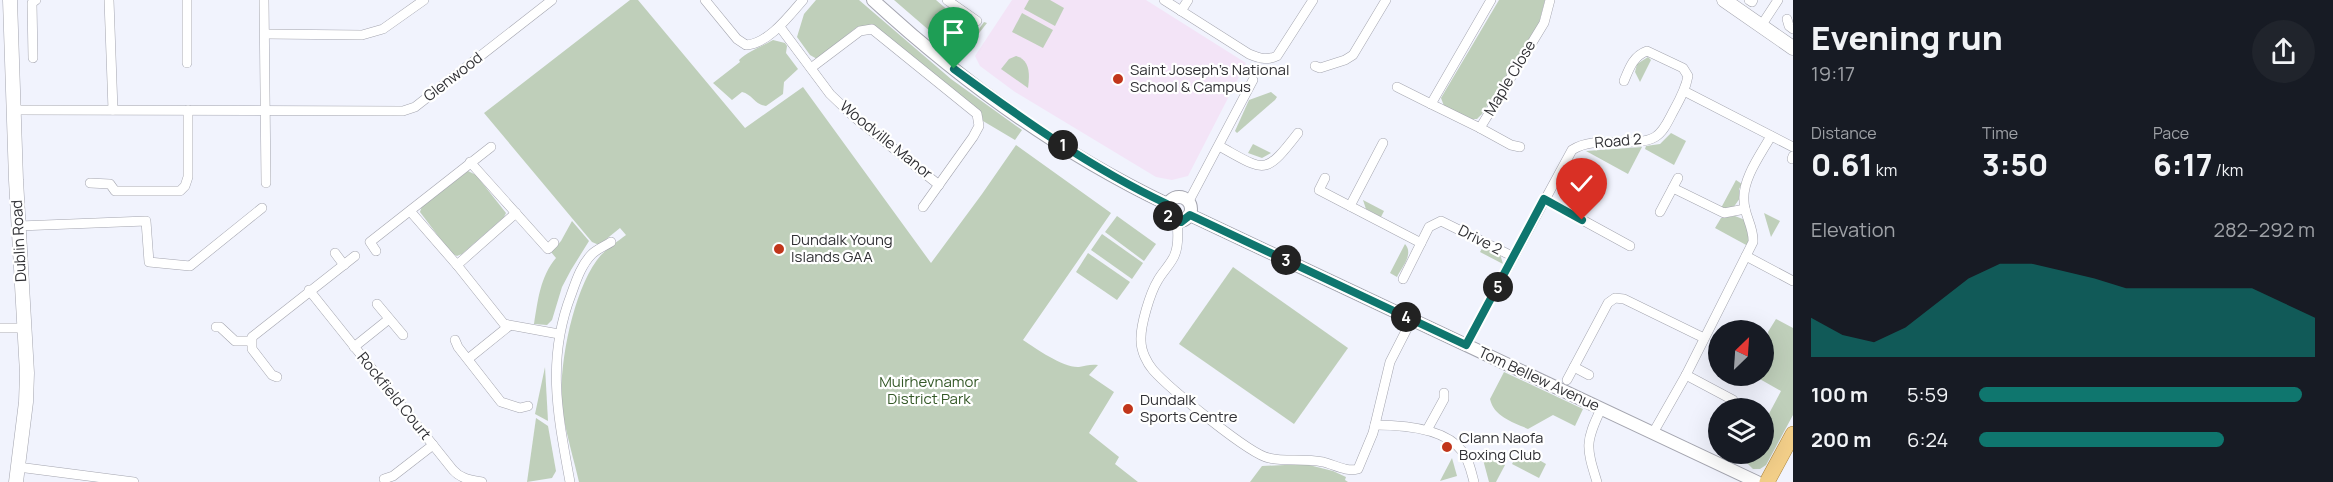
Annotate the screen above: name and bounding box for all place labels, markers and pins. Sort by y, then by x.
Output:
pin [928,7,979,69]
place label: Saint Joseph's National School & Campus [1130,59,1289,97]
marker: Saint Joseph's National School & Campus [1111,72,1125,86]
pin: 1 [1048,130,1078,160]
pin [1556,158,1607,220]
pin: 2 [1153,201,1183,231]
place label: Dundalk Young Islands GAA [791,229,893,267]
marker: Dundalk Young Islands GAA [772,242,786,256]
pin: 3 [1271,245,1301,275]
pin: 5 [1483,272,1513,302]
pin: 4 [1391,302,1421,332]
place label: Dundalk Sports Centre [1140,389,1238,427]
marker: Dundalk Sports Centre [1121,402,1135,416]
place label: Clann Naofa Boxing Club [1459,427,1543,465]
marker: Clann Naofa Boxing Club [1440,440,1454,454]

